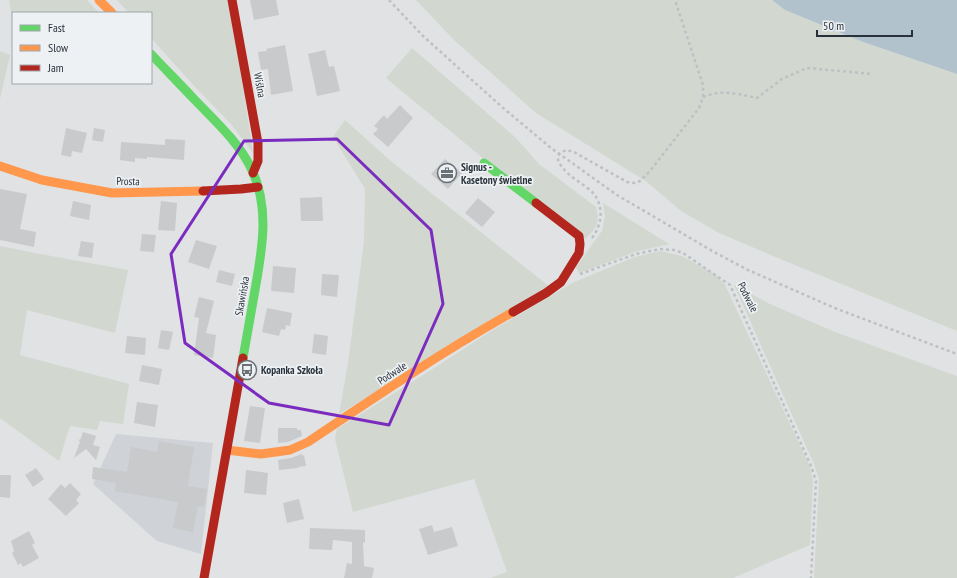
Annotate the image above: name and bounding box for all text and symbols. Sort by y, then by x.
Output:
legend [12,12,152,84]
scale bar [817,12,912,38]
text: 50 m [823,18,844,33]
text: Fast [48,20,66,35]
text: Slow [48,40,69,55]
text: Jam [47,60,64,75]
street label: Wiślna [251,71,269,99]
place label: Signus - Kasetony świetlne [461,160,532,187]
office icon: Signus - Kasetony świetlne [436,162,458,184]
street label: Prosta [116,174,140,188]
street label: Skawińska [232,275,252,317]
street label: Podwale [734,279,762,315]
street label: Podwale [375,358,410,388]
bus stop icon: Kopanka Szkoła [236,359,258,381]
place label: Kopanka Szkoła [261,363,323,377]

